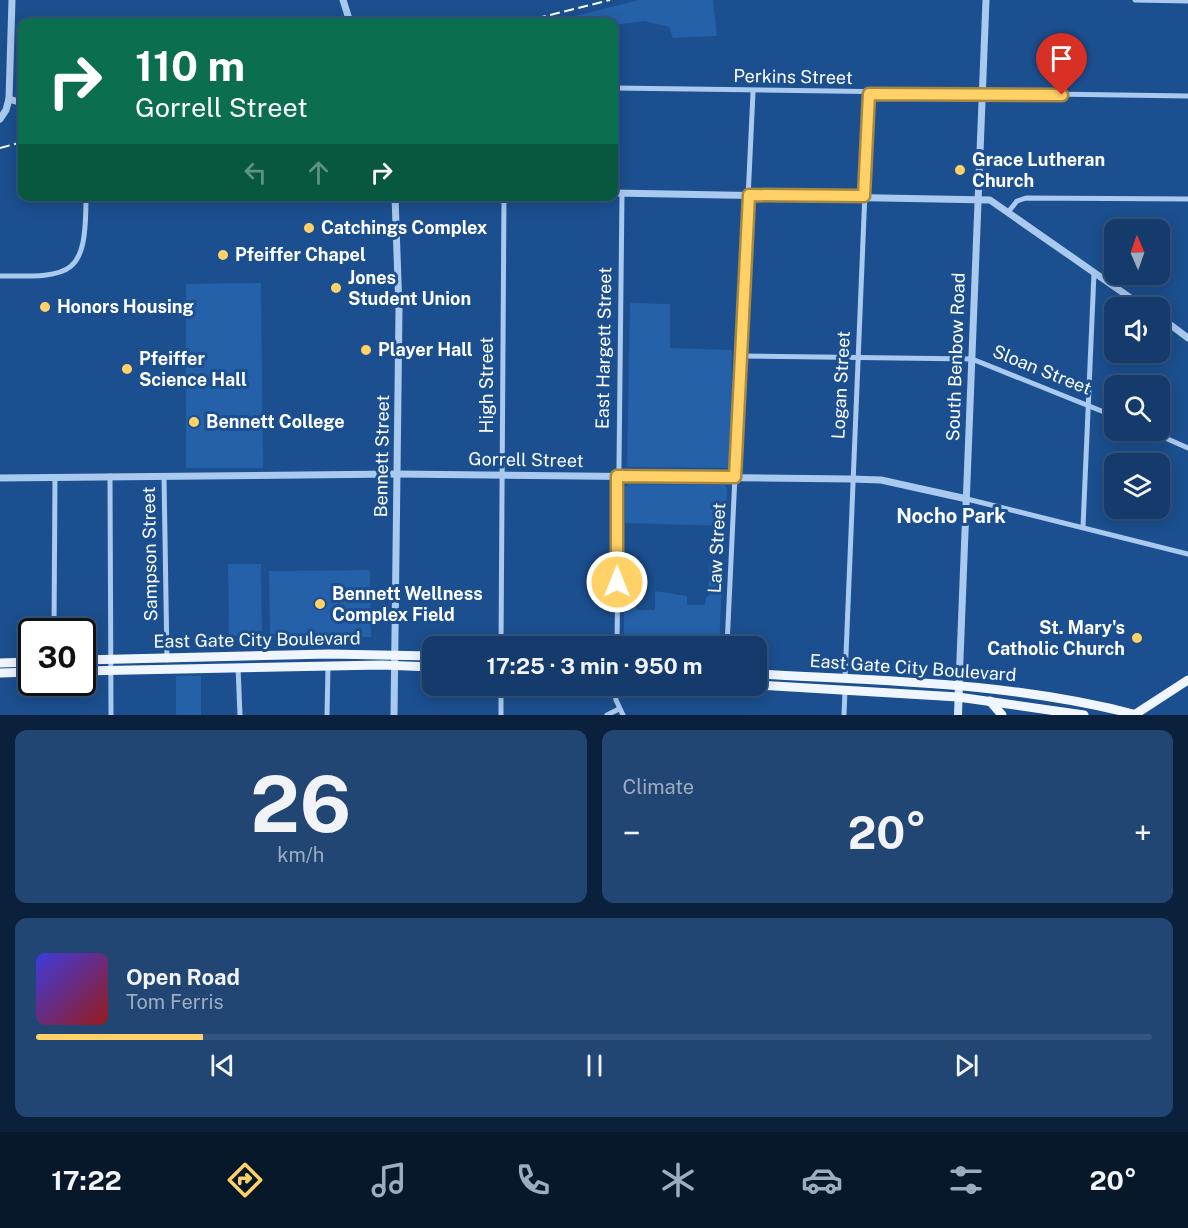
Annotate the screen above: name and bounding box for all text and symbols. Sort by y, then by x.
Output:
pin [1036,33,1087,95]
text: 110 m [135,41,245,90]
icon: right [36,42,114,120]
icon: arrive [1045,42,1078,75]
street label: Perkins Street [733,65,853,88]
text: Gorrell Street [135,91,308,123]
place label: Grace Lutheran Church [972,149,1105,191]
icon: left [239,156,272,189]
icon: ahead [302,156,335,189]
icon: right [365,156,398,189]
marker: Grace Lutheran Church [953,163,967,177]
place label: Catchings Complex [321,217,488,238]
north arrow [1104,219,1170,285]
map controls [1104,219,1170,519]
marker: Catchings Complex [302,221,316,235]
place label: Pfeiffer Chapel [235,244,366,265]
marker: Pfeiffer Chapel [216,248,230,262]
place label: Jones Student Union [348,267,471,309]
street label: East Hargett Street [592,267,615,429]
street label: South Benbow Road [942,272,969,442]
marker: Jones Student Union [329,281,343,295]
place label: Honors Housing [57,296,194,317]
button: sound [1104,297,1170,363]
marker: Honors Housing [38,300,52,314]
street label: Logan Street [827,330,854,440]
street label: High Street [476,337,497,433]
place label: Player Hall [378,339,473,360]
street label: Sloan Street [990,340,1095,399]
marker: Player Hall [359,343,373,357]
place label: Pfeiffer Science Hall [139,348,247,390]
marker: Pfeiffer Science Hall [120,362,134,376]
button: search [1104,375,1170,441]
street label: Bennett Street [370,394,393,518]
place label: Bennett College [206,411,345,432]
marker: Bennett College [187,415,201,429]
street label: Gorrell Street [468,448,584,471]
button: layers [1104,453,1170,519]
street label: Sampson Street [138,486,161,622]
street label: Law Street [704,502,729,594]
district label: Nocho Park [896,504,1006,528]
position arrow [585,550,649,614]
place label: Bennett Wellness Complex Field [332,583,483,625]
marker: Bennett Wellness Complex Field [313,597,327,611]
place label: St. Mary's Catholic Church [987,617,1125,659]
speed limit sign: 30 [18,618,96,696]
street label: East Gate City Boulevard [153,627,361,652]
marker: St. Mary's Catholic Church [1130,631,1144,645]
street label: East Gate City Boulevard [809,650,1017,685]
text: 17:25 · 3 min · 950 m [487,653,702,679]
text: 26 [250,758,351,850]
text: Climate [623,775,694,799]
text: 20° [848,806,927,859]
text: − [623,814,641,852]
text: + [1134,814,1152,852]
text: km/h [277,843,324,867]
text: Open Road [126,964,240,990]
text: Tom Ferris [126,990,224,1014]
icon: previous [206,1049,239,1082]
icon: pause [578,1049,611,1082]
icon: next [950,1049,983,1082]
icon: directions [224,1159,266,1201]
icon: music [368,1159,410,1201]
icon: phone [512,1159,554,1201]
icon: climate [657,1159,699,1201]
icon: car [801,1159,843,1201]
icon: filters [945,1159,987,1201]
text: 17:22 [51,1164,122,1196]
text: 20° [1089,1164,1137,1196]

